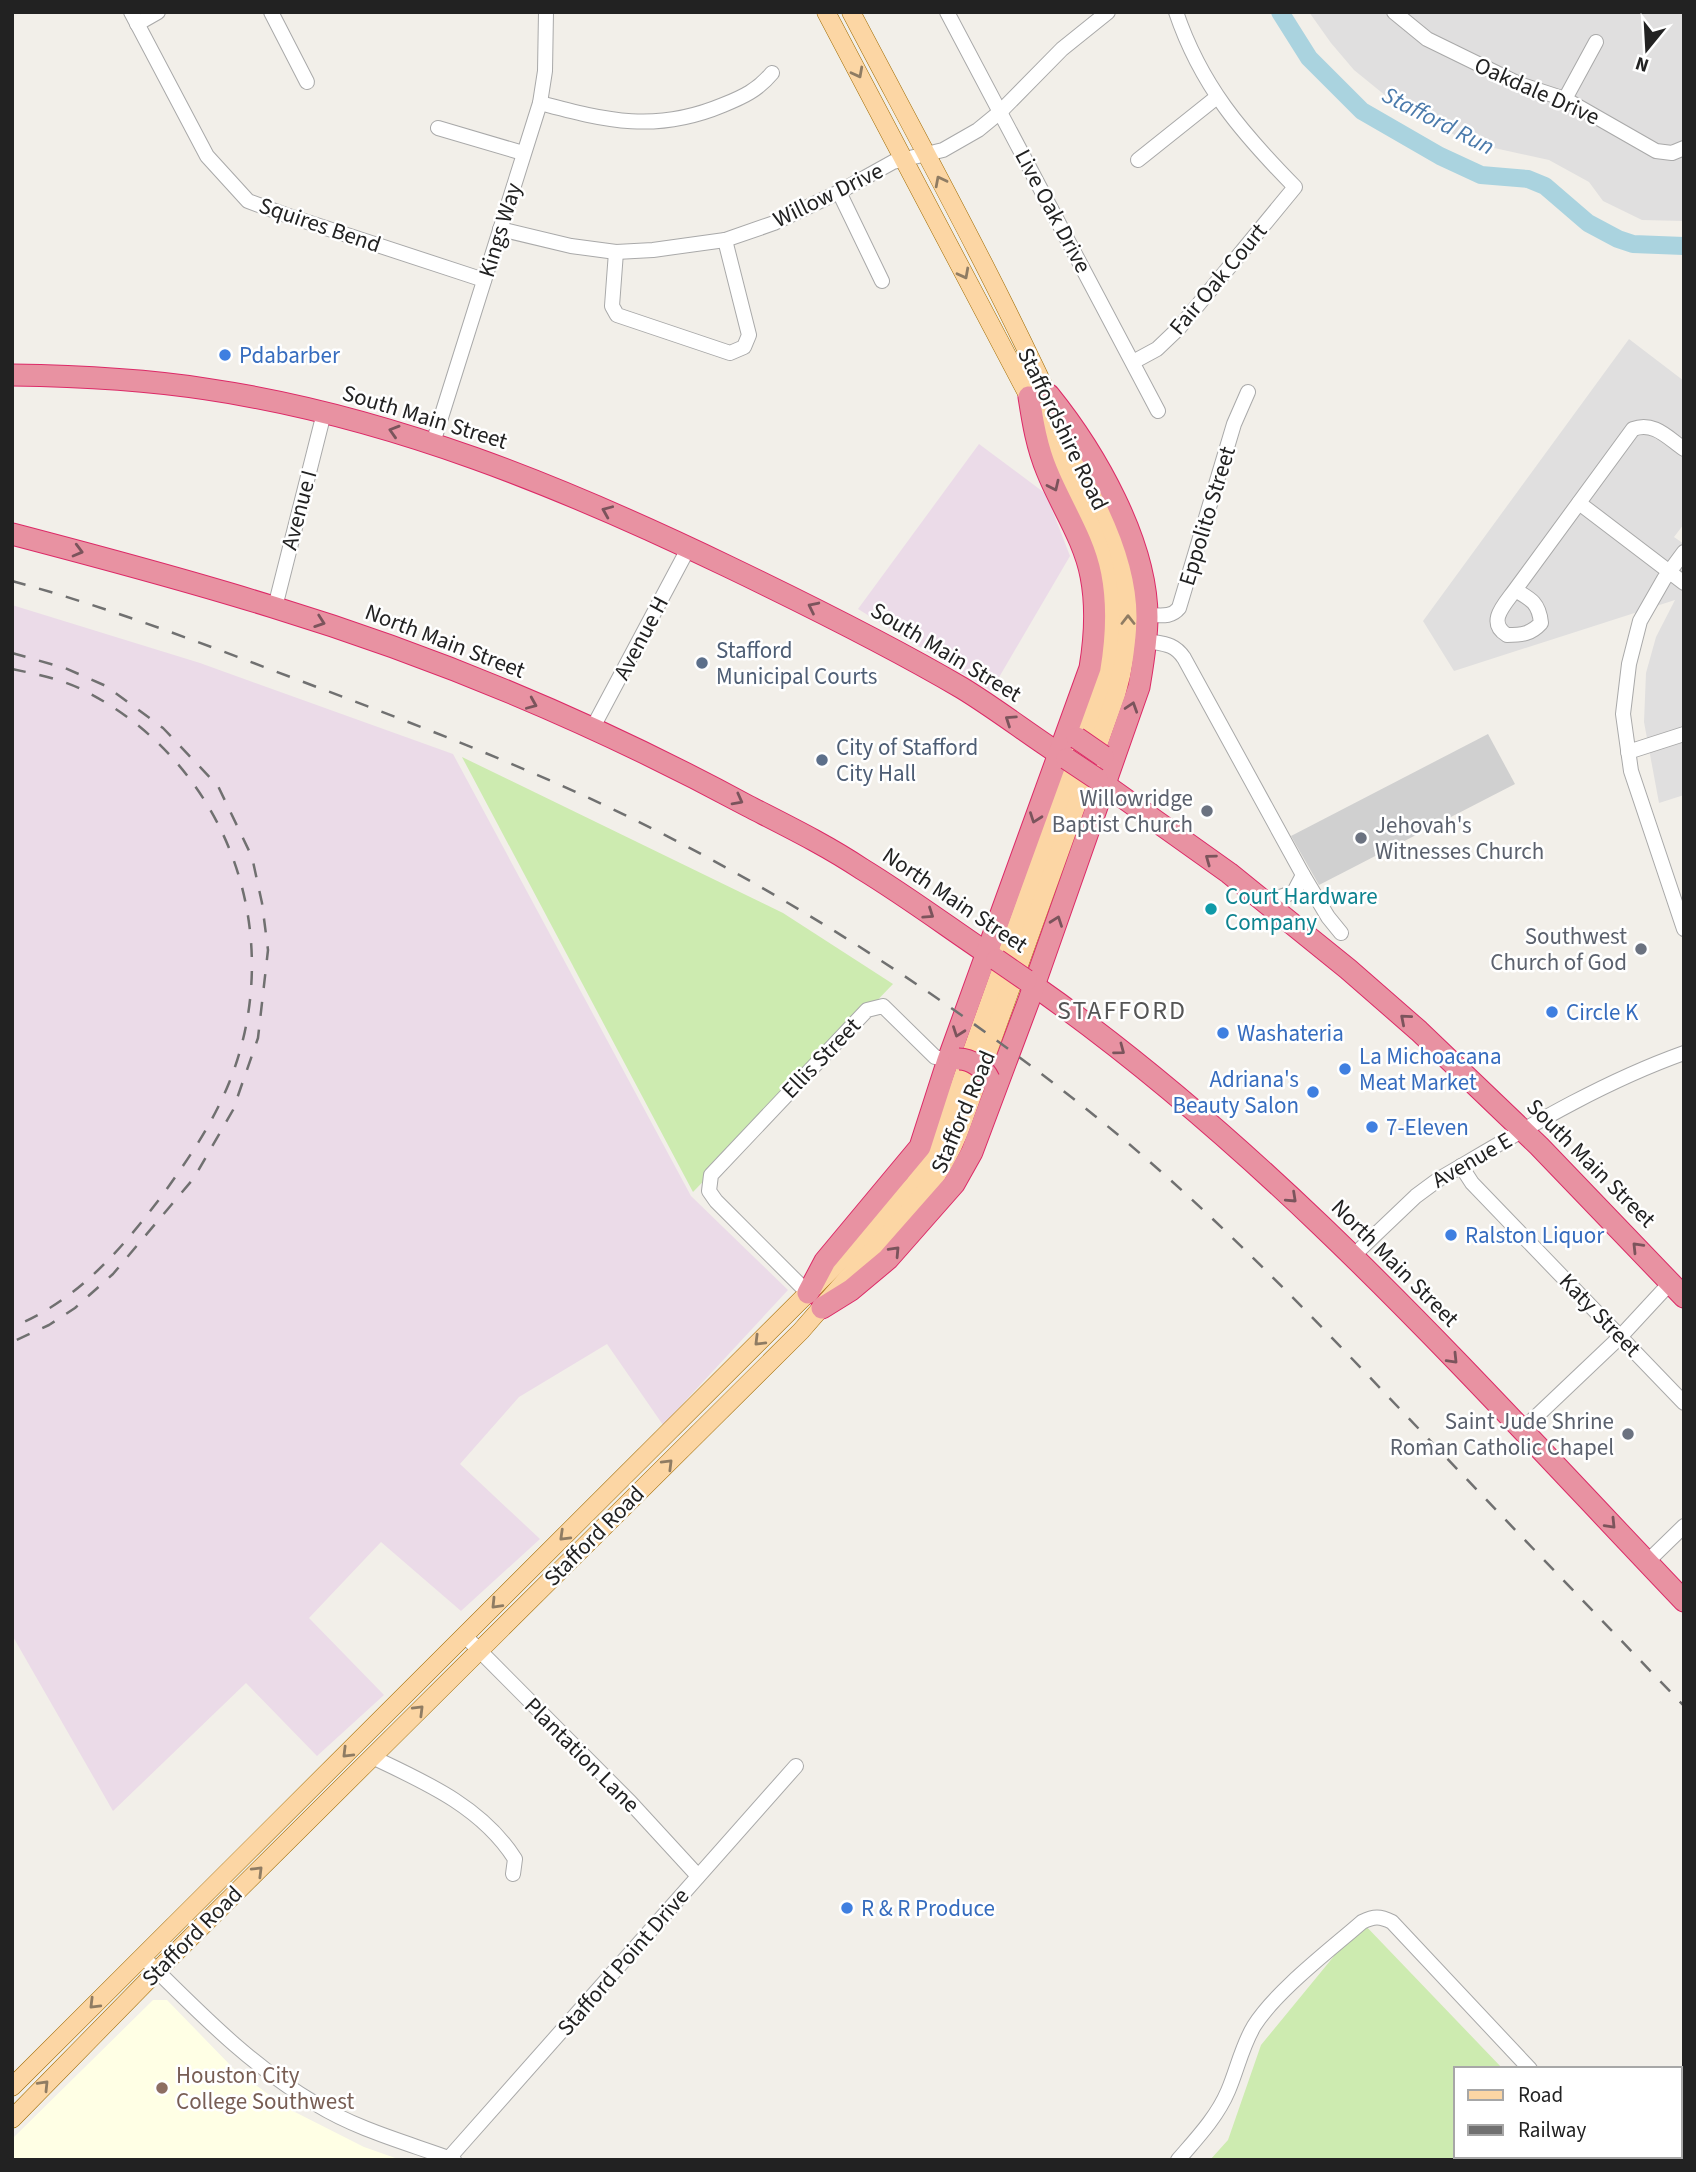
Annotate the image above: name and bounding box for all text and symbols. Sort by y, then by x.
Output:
north arrow [1612,14,1682,84]
street label: Oakdale Drive [1469,49,1605,133]
text: N [1632,49,1652,79]
one-way arrow [850,65,864,78]
water label: Stafford Run [1376,78,1500,164]
street label: Live Oak Drive [1006,143,1100,279]
street label: Willow Drive [767,154,889,236]
one-way arrow [934,176,948,188]
street label: Kings Way [470,178,530,281]
street label: Squires Bend [255,189,385,261]
street label: Fair Oak Court [1161,216,1275,342]
one-way arrow [956,267,970,279]
place label: Pdabarber [239,339,341,372]
street label: Staffordshire Road [1009,342,1117,516]
marker: Pdabarber [217,347,233,363]
street label: South Main Street [338,376,512,458]
one-way arrow [388,425,400,440]
street label: Eppolito Street [1170,442,1244,590]
street label: Avenue I [273,466,325,554]
one-way arrow [1046,479,1060,491]
one-way arrow [602,505,614,519]
one-way arrow [72,543,84,558]
street label: Avenue H [605,590,677,686]
street label: South Main Street [864,594,1028,710]
street label: North Main Street [360,595,530,687]
one-way arrow [808,602,820,616]
one-way arrow [313,614,325,629]
one-way arrow [1120,614,1136,625]
place label: Stafford Municipal Courts [716,634,877,693]
marker: Stafford Municipal Courts [694,655,710,671]
one-way arrow [526,695,538,709]
one-way arrow [1124,701,1138,713]
one-way arrow [1005,716,1018,729]
place label: City of Stafford City Hall [836,731,978,790]
marker: City of Stafford City Hall [814,752,830,768]
place label: Willowridge Baptist Church [1052,782,1193,841]
one-way arrow [731,792,743,805]
marker: Willowridge Baptist Church [1199,803,1215,819]
place label: Jehovah's Witnesses Church [1375,809,1544,868]
one-way arrow [1029,811,1043,823]
marker: Jehovah's Witnesses Church [1353,830,1369,846]
street label: North Main Street [876,839,1034,961]
one-way arrow [1205,855,1218,867]
place label: Court Hardware Company [1225,880,1378,939]
marker: Court Hardware Company [1203,901,1219,917]
one-way arrow [921,906,934,918]
one-way arrow [1049,916,1063,928]
place label: Southwest Church of God [1490,920,1627,979]
marker: Southwest Church of God [1633,941,1649,957]
district label: STAFFORD [1057,992,1187,1029]
place label: Circle K [1566,996,1639,1029]
marker: Circle K [1544,1004,1560,1020]
street label: Ellis Street [774,1010,868,1106]
one-way arrow [1400,1015,1413,1027]
place label: Washateria [1237,1017,1344,1050]
one-way arrow [952,1025,966,1037]
marker: Washateria [1215,1025,1231,1041]
place label: La Michoacana Meat Market [1359,1040,1502,1099]
one-way arrow [1113,1041,1125,1054]
street label: Stafford Road [922,1045,1004,1179]
marker: La Michoacana Meat Market [1337,1061,1353,1077]
place label: Adriana's Beauty Salon [1172,1063,1299,1122]
marker: Adriana's Beauty Salon [1305,1084,1321,1100]
street label: South Main Street [1519,1091,1663,1235]
place label: 7-Eleven [1386,1111,1469,1144]
marker: 7-Eleven [1364,1119,1380,1135]
street label: Avenue E [1426,1124,1518,1196]
one-way arrow [1284,1190,1297,1203]
street label: North Main Street [1324,1192,1467,1335]
place label: Ralston Liquor [1465,1219,1605,1252]
marker: Ralston Liquor [1443,1227,1459,1243]
one-way arrow [1632,1242,1645,1255]
one-way arrow [886,1246,899,1259]
street label: Katy Street [1552,1266,1649,1365]
one-way arrow [755,1333,768,1346]
one-way arrow [1445,1351,1458,1364]
place label: Saint Jude Shrine Roman Catholic Chapel [1390,1405,1614,1464]
marker: Saint Jude Shrine Roman Catholic Chapel [1620,1426,1636,1442]
one-way arrow [659,1459,672,1472]
street label: Stafford Road [536,1478,652,1594]
one-way arrow [1602,1515,1615,1528]
one-way arrow [559,1528,572,1541]
one-way arrow [492,1596,504,1608]
street label: Plantation Lane [517,1690,647,1820]
one-way arrow [410,1706,423,1719]
one-way arrow [342,1745,355,1758]
one-way arrow [249,1866,262,1879]
street label: Stafford Road [134,1878,250,1994]
street label: Stafford Point Drive [549,1881,697,2043]
place label: R & R Produce [861,1892,995,1925]
marker: R & R Produce [839,1900,855,1916]
one-way arrow [89,1996,102,2009]
place label: Houston City College Southwest [176,2059,354,2118]
legend [1454,2067,1682,2158]
one-way arrow [35,2080,48,2093]
marker: Houston City College Southwest [154,2080,170,2096]
text: Road [1518,2080,1563,2110]
text: Railway [1518,2115,1586,2145]

